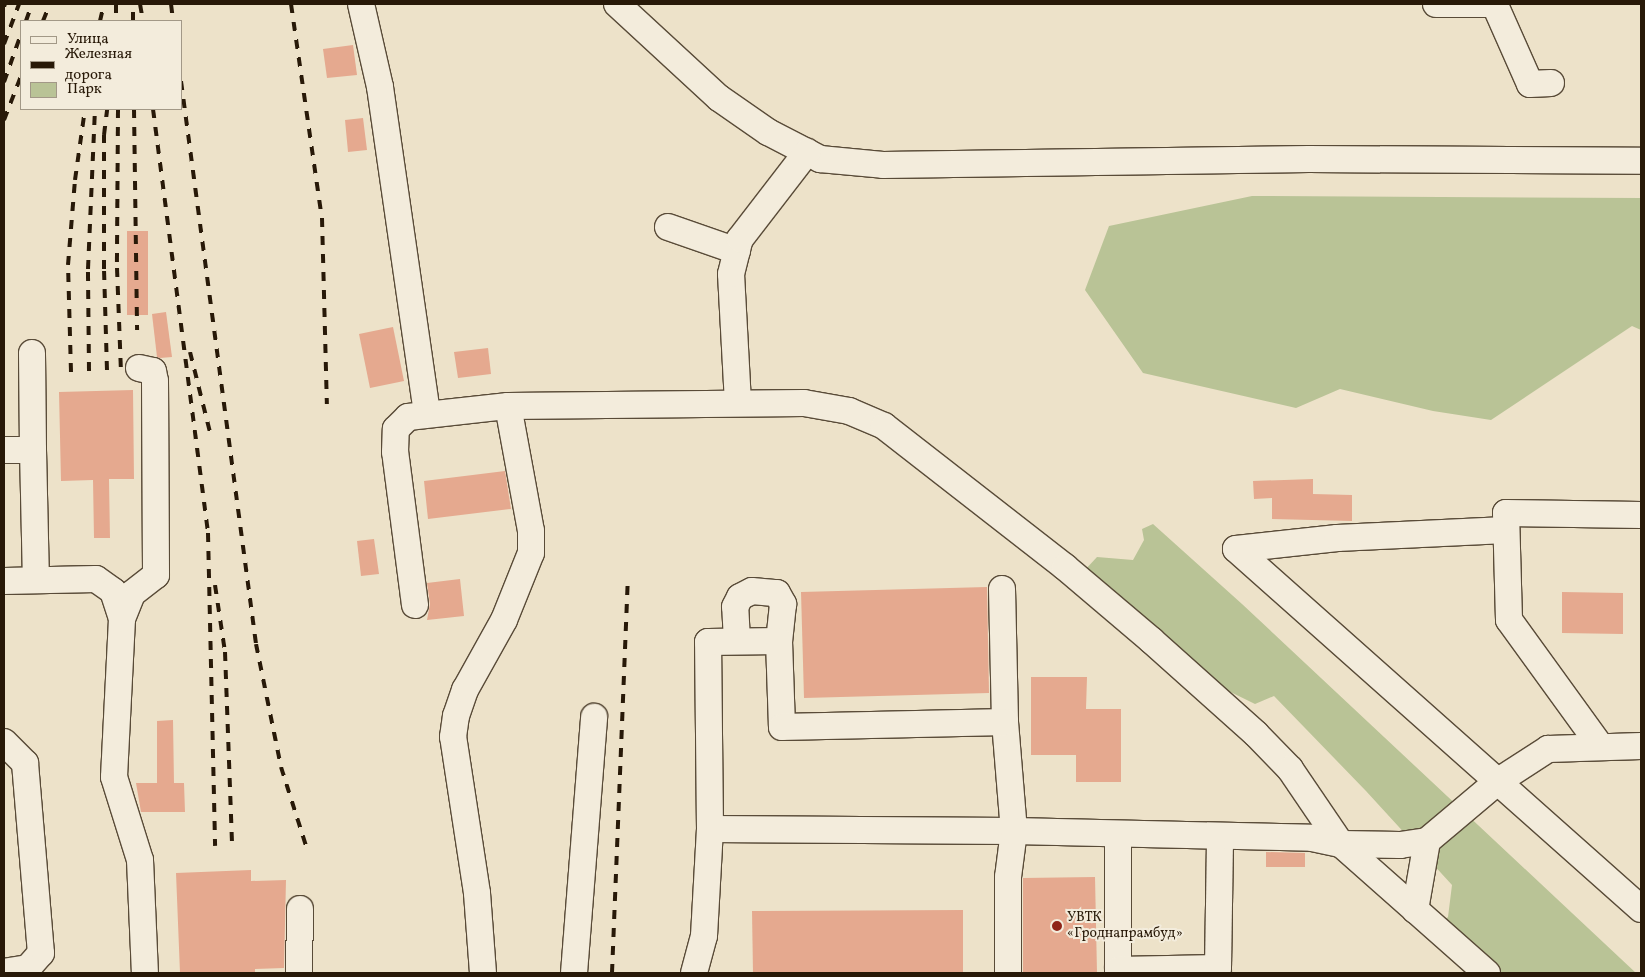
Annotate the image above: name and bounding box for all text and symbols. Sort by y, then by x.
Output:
legend [20,20,182,110]
text: Улица [67,29,109,50]
text: Железная дорога [65,44,132,86]
text: Парк [67,79,102,100]
place label: УВТК «Гроднапрамбуд» [1067,910,1183,942]
marker: УВТК «Гроднапрамбуд» [1051,920,1063,932]

